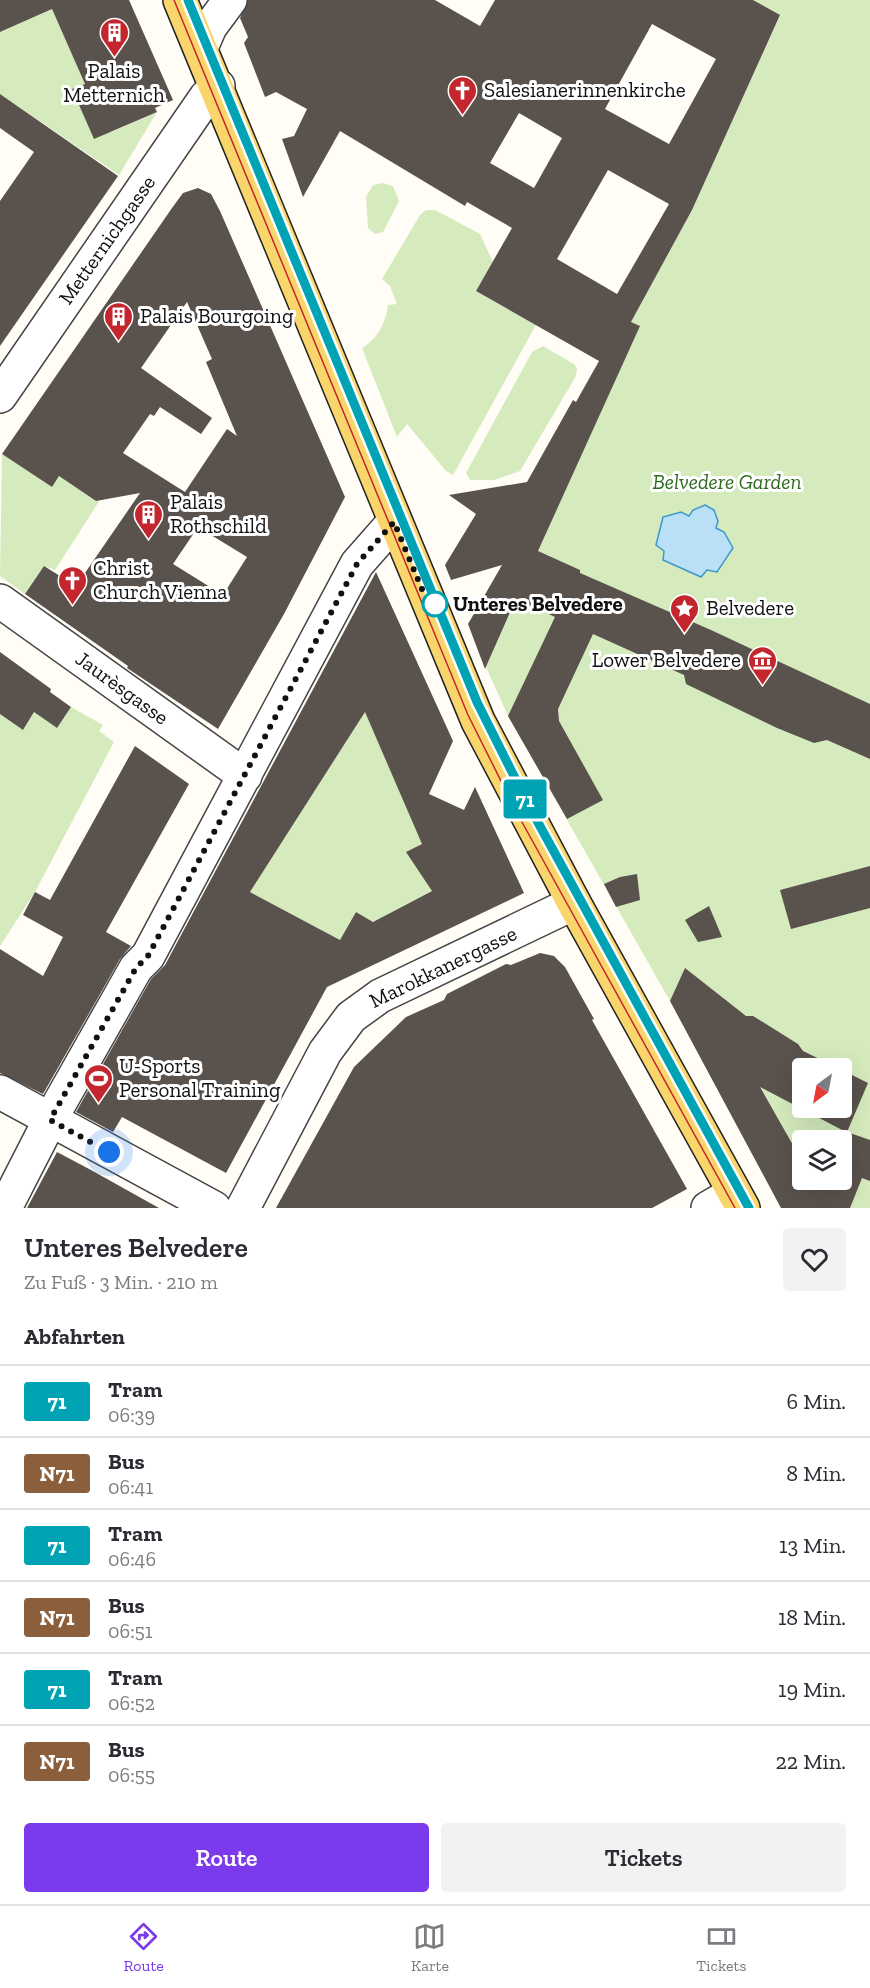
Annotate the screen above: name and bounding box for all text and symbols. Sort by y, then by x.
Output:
building icon: Palais Metternich [98,16,130,58]
place label: Palais Metternich [63,58,165,107]
church icon: Salesianerinnenkirche [447,74,479,116]
place label: Salesianerinnenkirche [484,77,686,102]
street label: Metternichgasse [53,170,160,309]
building icon: Palais Bourgoing [103,300,135,342]
place label: Palais Bourgoing [140,303,294,328]
park label: Belvedere Garden [653,469,801,494]
place label: Palais Rothschild [170,489,267,538]
building icon: Palais Rothschild [133,498,165,540]
place label: Christ Church Vienna [93,555,227,604]
church icon: Christ Church Vienna [56,564,88,606]
marker: Unteres Belvedere [422,591,448,617]
place label: Unteres Belvedere [453,591,623,616]
place icon: Belvedere [669,592,701,634]
place label: Belvedere [706,595,794,620]
museum icon: Lower Belvedere [746,644,778,686]
street label: Jaurèsgasse [71,646,174,730]
place label: Lower Belvedere [592,647,741,672]
line badge: 71 [498,780,552,818]
text: 71 [516,787,534,812]
street label: Marokkanergasse [365,920,521,1013]
place label: U-Sports Personal Training [119,1053,281,1102]
north arrow [792,1058,852,1118]
map controls [792,1058,852,1190]
sports icon: U-Sports Personal Training [82,1062,114,1104]
button: layers [792,1130,852,1190]
your location [94,1137,124,1167]
button: heart [783,1228,846,1291]
text: Unteres Belvedere [24,1231,248,1264]
text: Zu Fuß · 3 Min. · 210 m [24,1270,218,1294]
text: Abfahrten [24,1323,125,1350]
text: Tram [108,1376,162,1403]
text: 6 Min. [787,1388,846,1415]
text: 71 [48,1389,66,1414]
text: 06:39 [108,1403,155,1427]
text: Bus [108,1448,145,1475]
text: 8 Min. [786,1460,846,1487]
text: N71 [40,1461,74,1486]
text: 06:41 [108,1475,153,1499]
text: Tram [108,1520,162,1547]
text: 13 Min. [779,1532,846,1559]
text: 71 [48,1533,66,1558]
text: 06:46 [108,1547,156,1571]
text: Bus [108,1592,145,1619]
text: 18 Min. [778,1604,846,1631]
text: N71 [40,1605,74,1630]
text: 06:51 [108,1619,153,1643]
text: Tram [108,1664,162,1691]
text: 19 Min. [778,1676,846,1703]
text: 71 [48,1677,66,1702]
text: 06:52 [108,1691,155,1715]
text: Bus [108,1736,145,1763]
text: 22 Min. [776,1748,846,1775]
text: N71 [40,1749,74,1774]
text: 06:55 [108,1763,155,1787]
button: Route [24,1823,429,1892]
button: Tickets [441,1823,846,1892]
tab: Route [124,1920,164,1975]
tab: Karte [411,1920,449,1975]
tab: Tickets [696,1920,746,1975]

